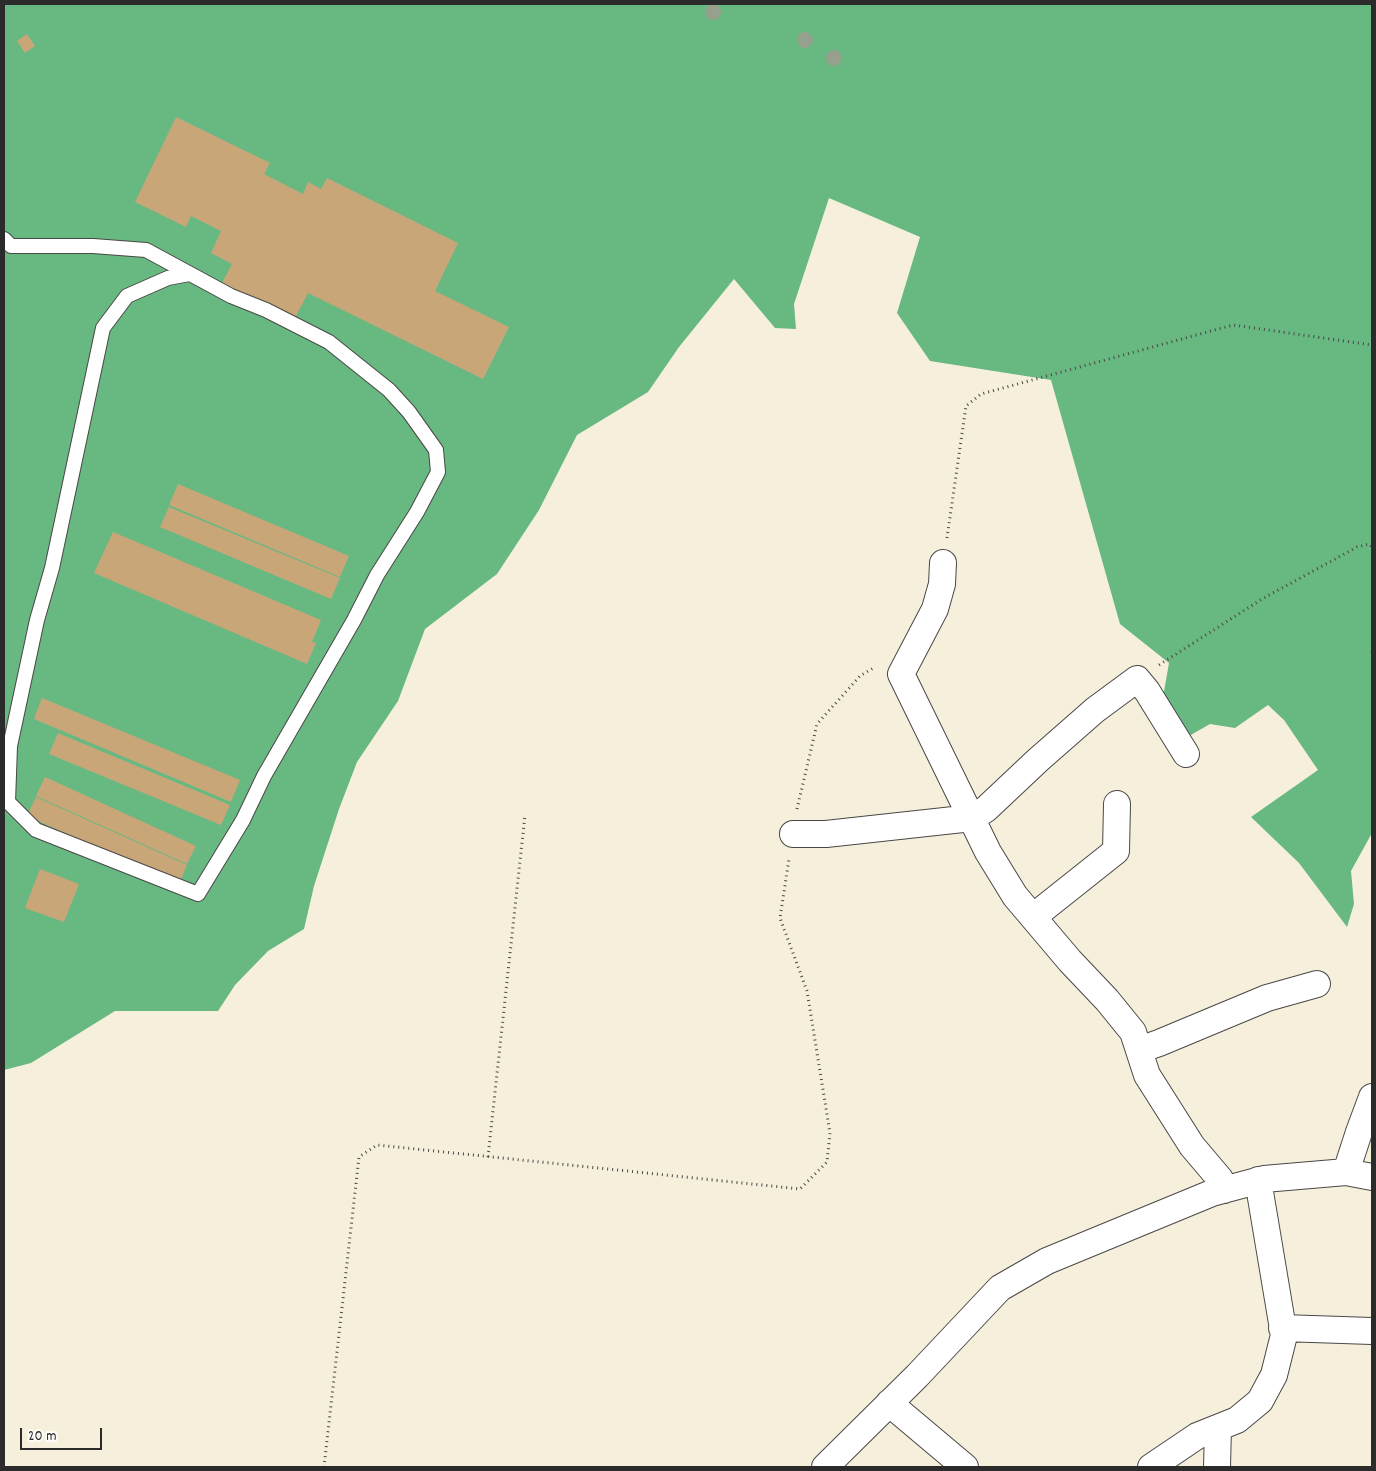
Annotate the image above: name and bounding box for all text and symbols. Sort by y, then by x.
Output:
scale bar [22,1418,105,1450]
text: 20 m [28,1426,56,1448]

